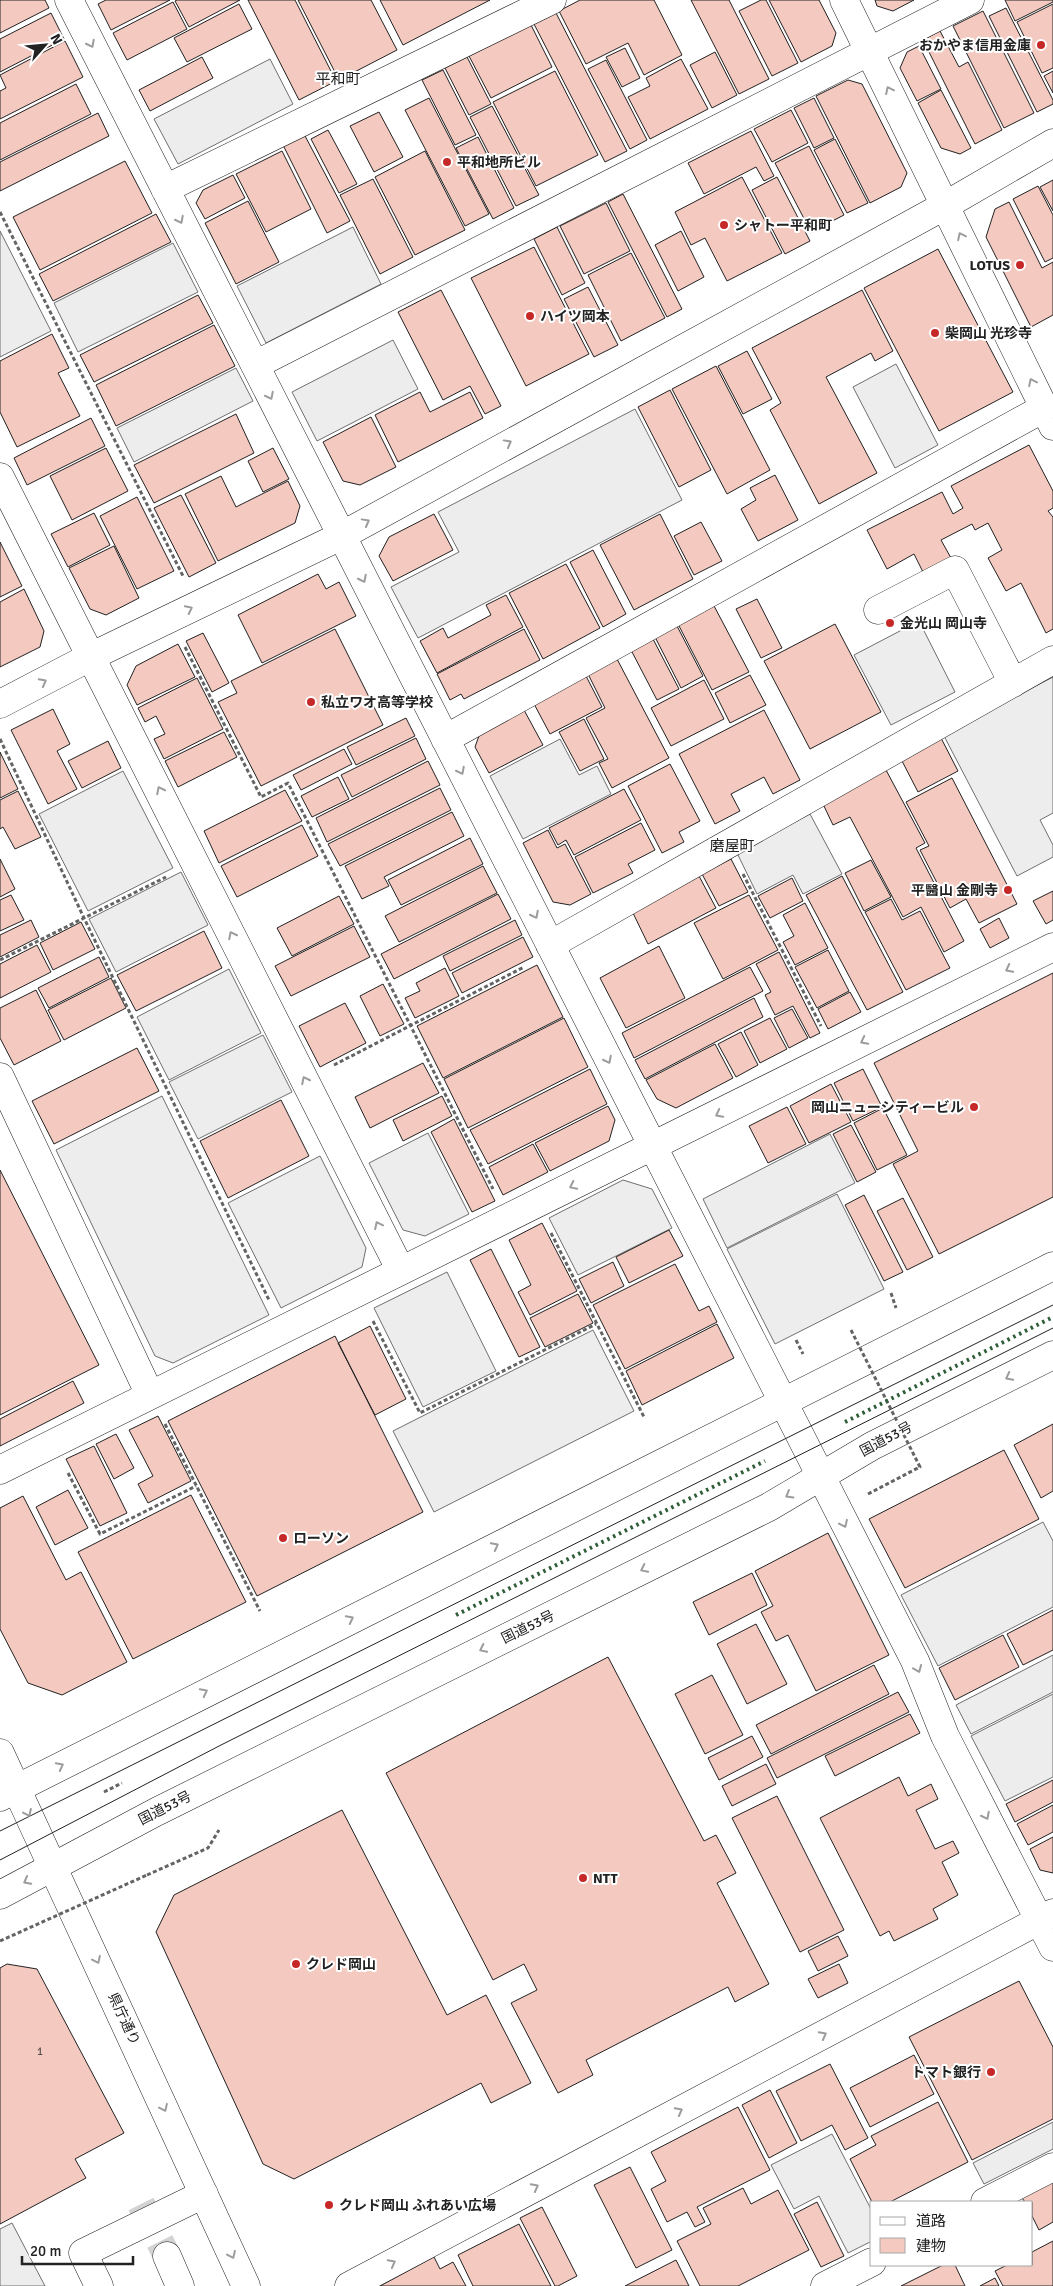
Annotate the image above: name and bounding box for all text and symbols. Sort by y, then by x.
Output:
north arrow [20,20,70,70]
text: N [46,31,66,48]
place label: おかやま信用金庫 [919,37,1031,54]
one-way arrow [85,38,95,47]
marker: おかやま信用金庫 [1035,39,1047,51]
district label: 平和町 [315,70,361,88]
one-way arrow [885,86,895,95]
place label: 平和地所ビル [457,154,541,171]
marker: 平和地所ビル [441,156,453,168]
one-way arrow [174,215,184,224]
place label: シャトー平和町 [734,217,832,234]
marker: シャトー平和町 [718,219,730,231]
one-way arrow [957,232,967,241]
place label: LOTUS [969,257,1010,274]
marker: LOTUS [1014,259,1026,271]
place label: ハイツ岡本 [540,308,610,325]
marker: ハイツ岡本 [524,310,536,322]
place label: 柴岡山 光珍寺 [945,325,1032,342]
marker: 柴岡山 光珍寺 [929,327,941,339]
one-way arrow [1028,378,1038,387]
one-way arrow [264,390,274,399]
one-way arrow [503,439,512,449]
one-way arrow [360,518,369,528]
one-way arrow [357,574,367,583]
one-way arrow [184,605,193,616]
place label: 金光山 岡山寺 [900,615,987,632]
marker: 金光山 岡山寺 [884,617,896,629]
one-way arrow [38,678,47,688]
place label: 私立ワオ高等学校 [321,694,433,711]
marker: 私立ワオ高等学校 [305,696,317,708]
one-way arrow [455,765,465,774]
one-way arrow [155,786,166,795]
district label: 磨屋町 [709,837,755,855]
place label: 平醫山 金剛寺 [911,882,998,899]
marker: 平醫山 金剛寺 [1002,884,1014,896]
one-way arrow [529,910,539,919]
one-way arrow [228,931,239,940]
one-way arrow [1006,962,1015,972]
one-way arrow [860,1035,869,1045]
one-way arrow [602,1055,612,1064]
one-way arrow [301,1076,311,1085]
place label: 岡山ニューシティービル [811,1099,964,1116]
marker: 岡山ニューシティービル [968,1101,980,1113]
one-way arrow [715,1108,724,1118]
one-way arrow [569,1180,578,1190]
one-way arrow [374,1222,384,1231]
one-way arrow [1006,1371,1015,1381]
street label: 国道53号 [857,1418,915,1460]
one-way arrow [786,1489,795,1499]
one-way arrow [838,1519,849,1528]
place label: ローソン [293,1530,349,1547]
marker: ローソン [277,1532,289,1544]
one-way arrow [490,1542,499,1552]
one-way arrow [641,1563,650,1573]
street label: 国道53号 [499,1607,557,1647]
one-way arrow [345,1615,354,1625]
one-way arrow [480,1643,489,1653]
one-way arrow [912,1664,922,1672]
one-way arrow [199,1688,208,1698]
one-way arrow [54,1762,63,1772]
street label: 国道53号 [136,1787,194,1829]
one-way arrow [22,1807,32,1816]
one-way arrow [980,1811,990,1820]
place label: NTT [593,1870,619,1887]
marker: NTT [577,1872,589,1884]
one-way arrow [23,1874,32,1884]
one-way arrow [90,1955,101,1964]
place label: クレド岡山 [306,1956,376,1973]
marker: クレド岡山 [290,1958,302,1970]
street label: 県庁通り [104,1990,144,2048]
one-way arrow [817,2032,826,2042]
house number: 1 [37,2045,43,2058]
place label: トマト銀行 [911,2064,981,2081]
marker: トマト銀行 [985,2066,997,2078]
one-way arrow [158,2103,169,2112]
one-way arrow [674,2107,683,2117]
one-way arrow [530,2183,539,2193]
place label: クレド岡山 ふれあい広場 [339,2197,496,2214]
marker: クレド岡山 ふれあい広場 [323,2199,335,2211]
legend [870,2201,1033,2266]
text: 道路 [916,2212,946,2230]
scale bar [22,2234,134,2266]
text: 建物 [916,2237,946,2255]
text: 20 m [30,2242,61,2260]
one-way arrow [226,2250,236,2259]
one-way arrow [386,2259,395,2269]

